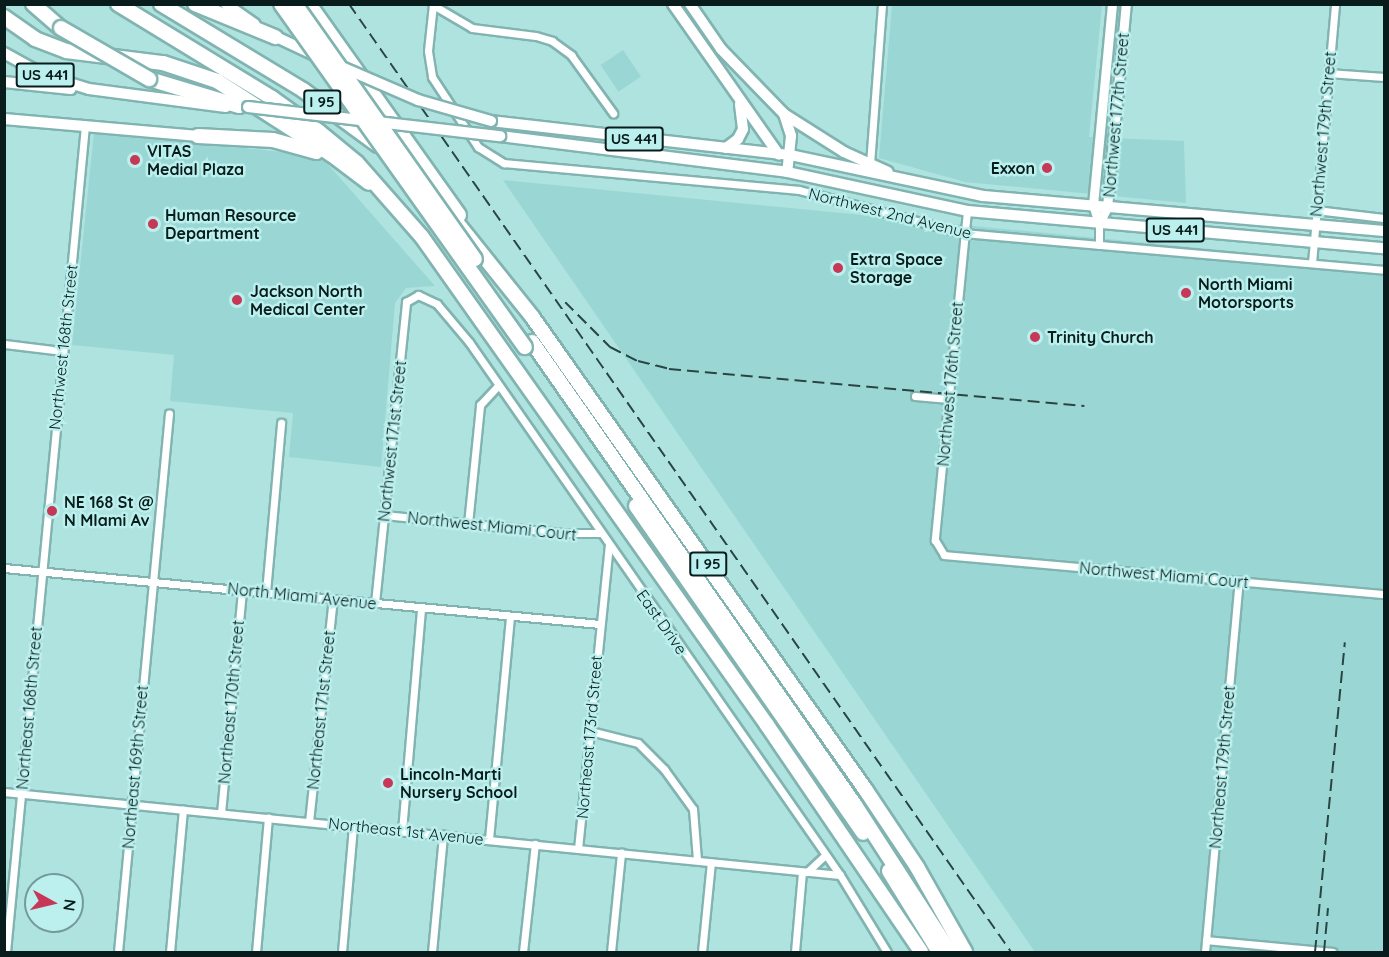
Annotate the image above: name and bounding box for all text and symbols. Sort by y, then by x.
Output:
street label: Northwest 177th Street [1099,32,1133,198]
street label: Northwest 179th Street [1306,50,1340,218]
road number: US 441 [15,63,75,87]
road number: I 95 [302,90,342,114]
road number: US 441 [604,127,664,151]
place label: VITAS Medial Plaza [147,141,244,179]
marker: VITAS Medial Plaza [128,153,142,167]
place label: Exxon [991,158,1035,178]
marker: Exxon [1040,161,1054,175]
street label: Northwest 2nd Avenue [807,183,973,243]
place label: Human Resource Department [165,205,297,243]
marker: Human Resource Department [146,217,160,231]
road number: US 441 [1145,218,1205,242]
place label: Extra Space Storage [850,249,943,287]
marker: Extra Space Storage [831,261,845,275]
street label: Northwest 168th Street [45,263,81,431]
place label: North Miami Motorsports [1198,274,1294,312]
place label: Jackson North Medical Center [250,281,365,319]
marker: North Miami Motorsports [1179,286,1193,300]
marker: Jackson North Medical Center [228,291,246,309]
street label: Northwest 176th Street [933,301,967,467]
place label: Trinity Church [1047,327,1154,347]
marker: Trinity Church [1028,330,1042,344]
street label: Northwest 171st Street [374,359,410,523]
place label: NE 168 St @ N MIami Av [64,492,154,530]
marker: NE 168 St @ N MIami Av [45,504,59,518]
street label: Northwest Miami Court [407,508,577,544]
road number: I 95 [688,552,728,576]
street label: Northwest Miami Court [1079,558,1249,592]
street label: North Miami Avenue [227,579,377,613]
street label: East Drive [633,586,691,658]
street label: Northeast 170th Street [214,619,248,785]
street label: Northeast 168th Street [12,626,46,790]
street label: Northeast 171st Street [303,629,339,791]
street label: Northeast 173rd Street [572,654,606,820]
street label: Northeast 169th Street [118,684,152,850]
street label: Northeast 179th Street [1205,685,1239,849]
place label: Lincoln-Marti Nursery School [400,764,518,802]
marker: Lincoln-Marti Nursery School [381,776,395,790]
street label: Northeast 1st Avenue [327,813,485,849]
north arrow [24,873,84,933]
text: N [59,898,81,912]

